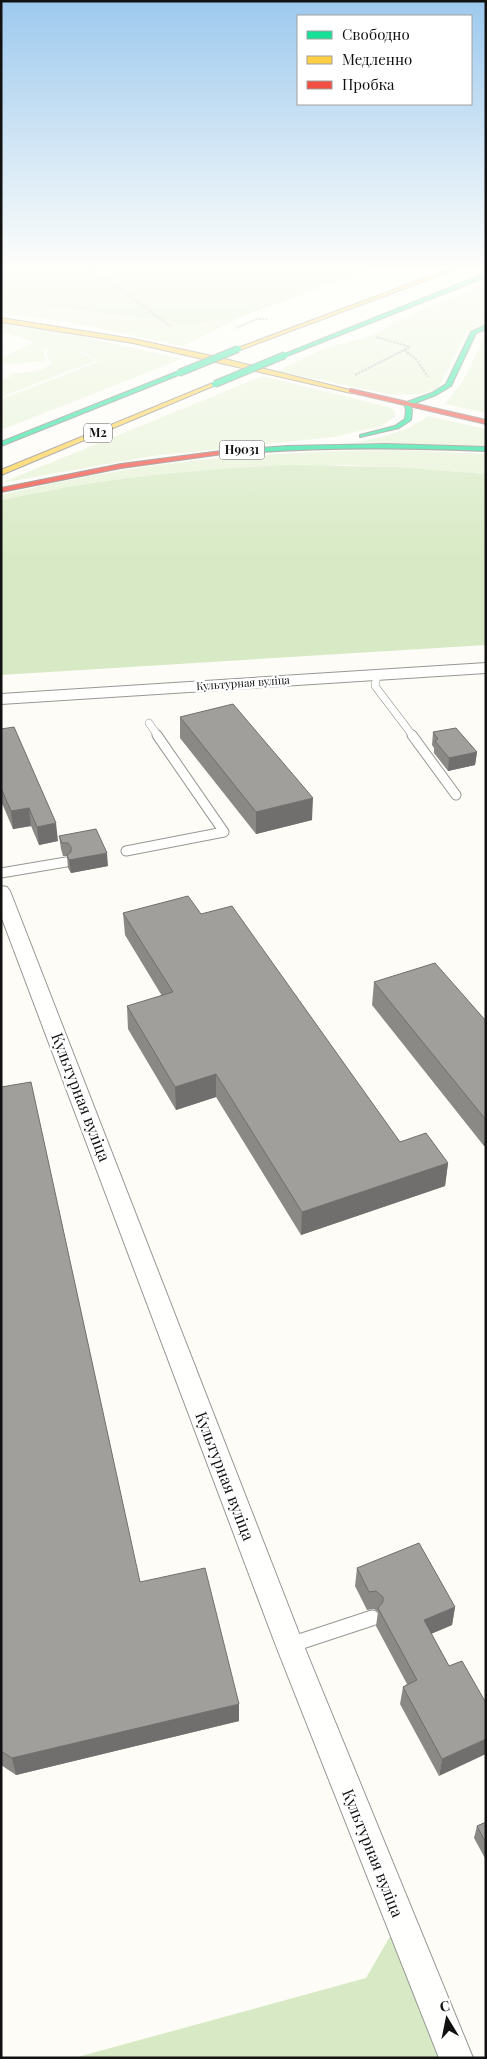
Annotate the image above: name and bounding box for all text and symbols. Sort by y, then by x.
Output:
legend [297,15,472,105]
text: Свободно [342,24,410,44]
text: Медленно [342,49,412,69]
text: Пробка [342,74,395,94]
road number: М2 [84,423,112,442]
road number: Н9031 [220,440,264,460]
street label: Культурная вуліца [196,672,291,693]
street label: Культурная вуліца [47,1029,116,1164]
street label: Культурная вуліца [191,1408,260,1543]
street label: Культурная вуліца [338,1786,409,1920]
north arrow [422,1994,472,2044]
text: С [438,1995,451,2016]

